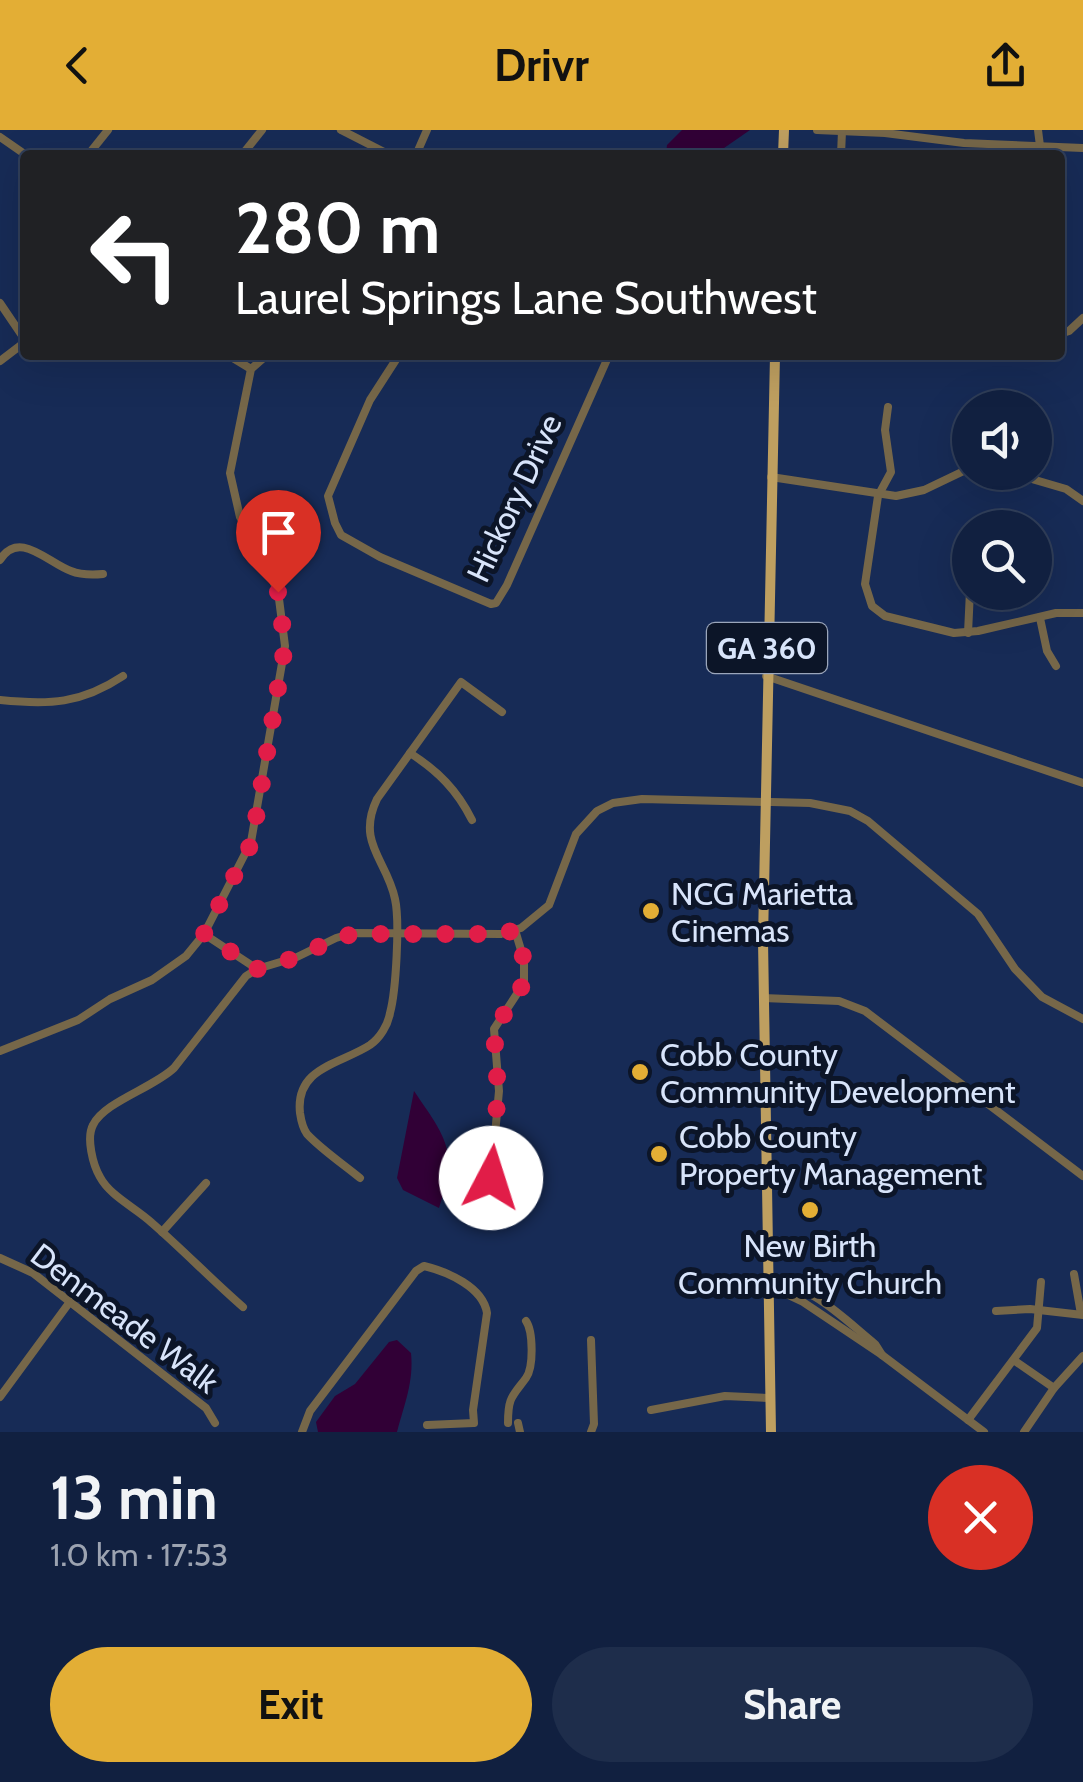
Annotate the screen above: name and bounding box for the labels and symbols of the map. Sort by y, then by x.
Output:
street label: Hickory Drive [458,408,570,588]
pin [236,490,321,593]
road number: GA 360 [707,623,827,673]
place label: NCG Marietta Cinemas [671,874,853,950]
marker: NCG Marietta Cinemas [640,900,662,922]
place label: Cobb County Community Development [660,1035,1016,1111]
marker: Cobb County Community Development [629,1061,651,1083]
place label: Cobb County Property Management [679,1117,983,1193]
position arrow [439,1126,543,1230]
marker: Cobb County Property Management [648,1143,670,1165]
marker: New Birth Community Church [799,1199,821,1221]
place label: New Birth Community Church [678,1226,942,1302]
street label: Denmeade Walk [24,1235,227,1402]

